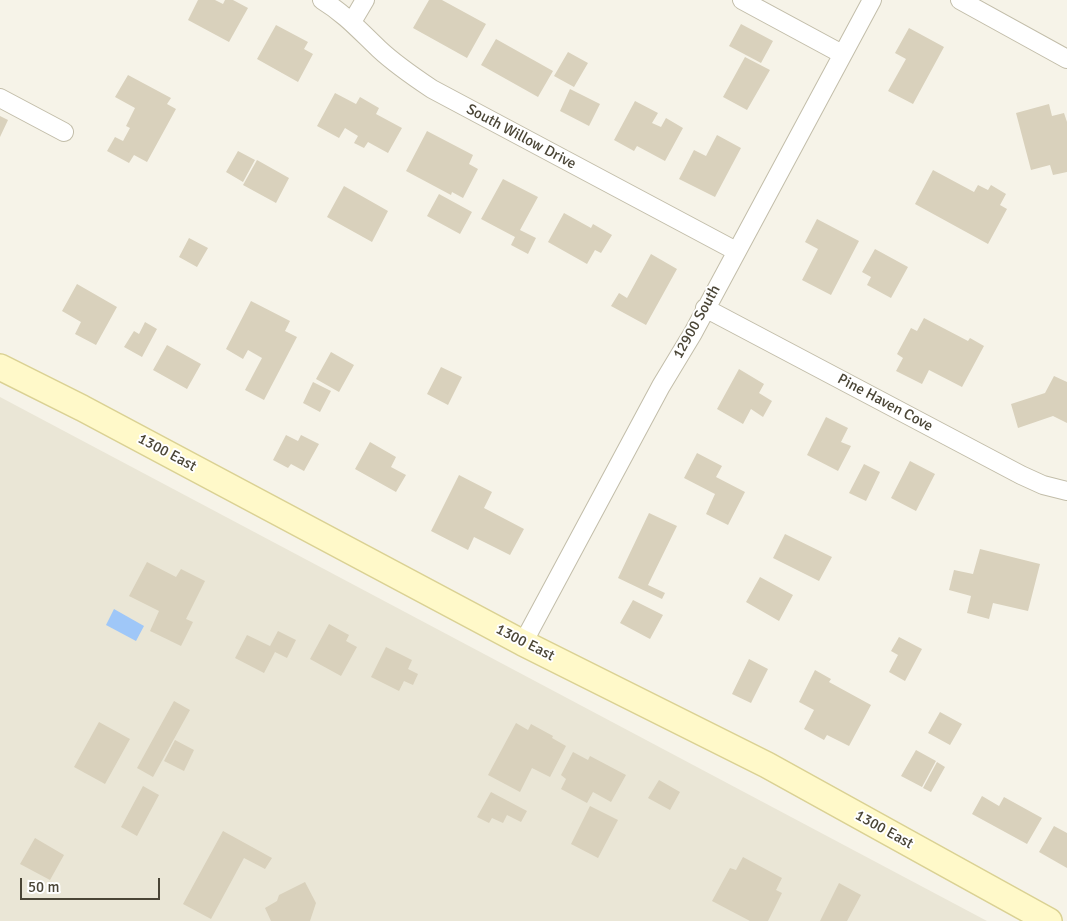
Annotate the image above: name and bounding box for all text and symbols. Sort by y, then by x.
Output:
street label: South Willow Drive [463,100,579,174]
street label: 12900 South [669,282,725,362]
street label: Pine Haven Cove [834,370,936,436]
street label: 1300 East [135,430,199,476]
street label: 1300 East [493,621,557,665]
street label: 1300 East [852,807,916,853]
scale bar [22,868,162,900]
text: 50 m [28,878,59,896]

